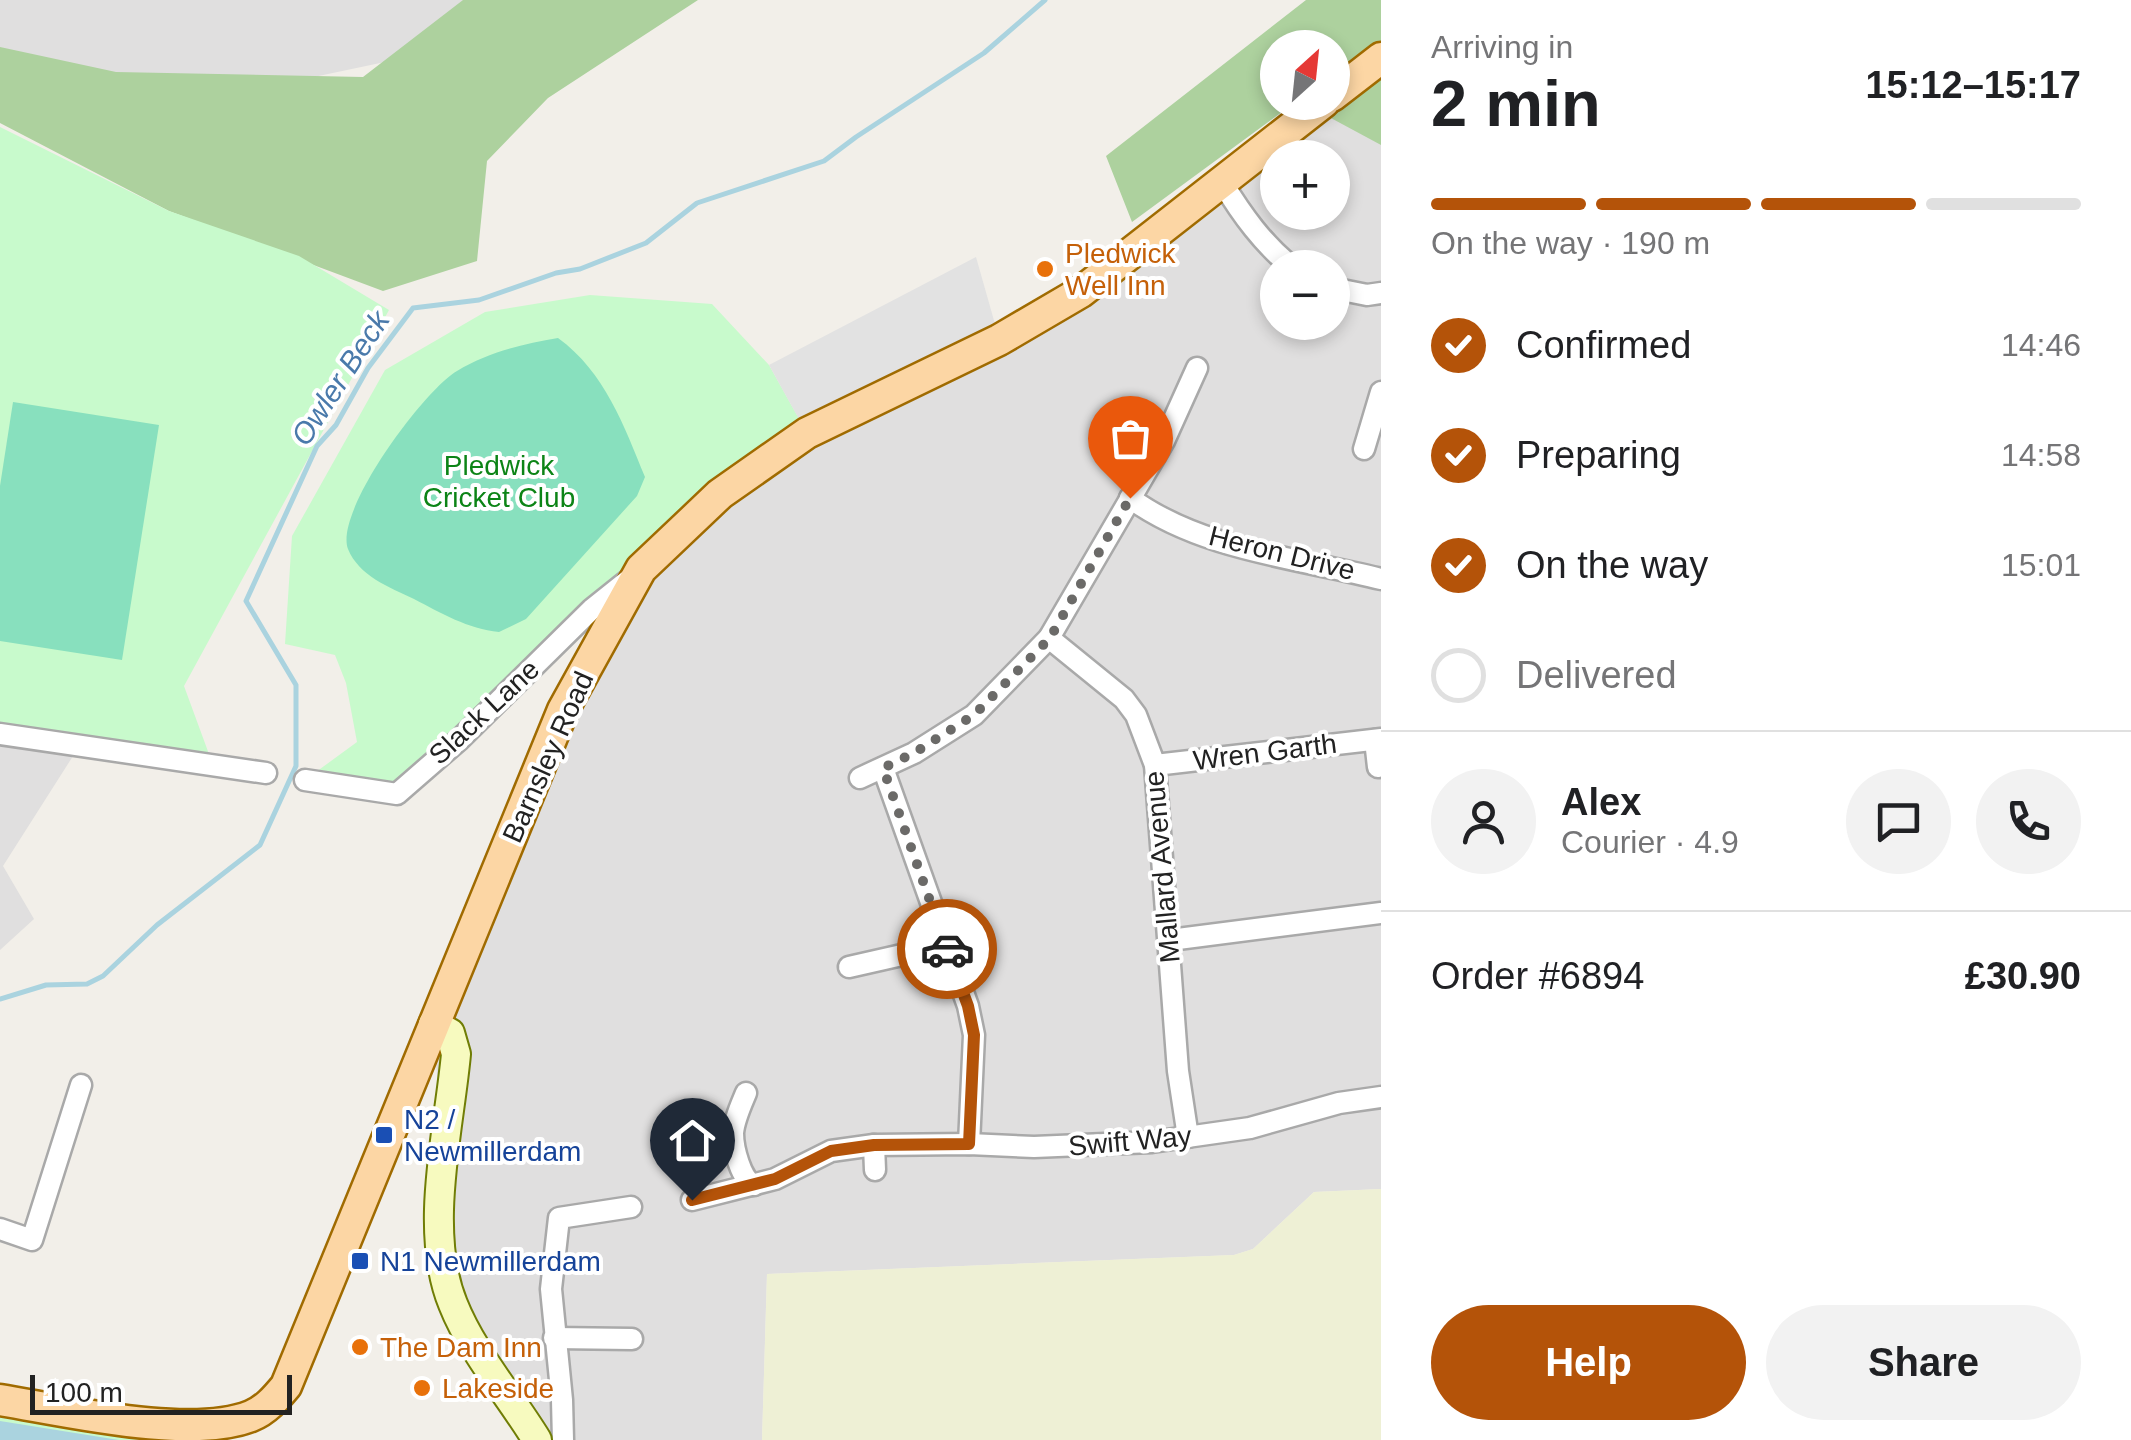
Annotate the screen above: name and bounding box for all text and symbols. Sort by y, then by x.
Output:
text: Arriving in [1431,29,1573,65]
north arrow [1260,30,1350,120]
map controls [1260,30,1350,340]
text: 15:12–15:17 [1865,64,2081,106]
text: 2 min [1431,67,1601,140]
button: + [1260,140,1350,230]
text: On the way · 190 m [1431,225,1710,261]
place label: Pledwick Well Inn [1065,238,1176,301]
button: − [1260,250,1350,340]
marker: Pledwick Well Inn [1034,258,1056,280]
water label: Owler Beck [284,303,397,451]
icon: check [1431,318,1486,373]
text: Confirmed [1516,324,1691,366]
text: 14:46 [2001,327,2081,363]
pin [1088,396,1173,499]
icon: bag [1103,411,1158,466]
icon: check [1431,428,1486,483]
text: Preparing [1516,434,1681,476]
text: 14:58 [2001,437,2081,473]
park label: Pledwick Cricket Club [423,450,575,513]
street label: Heron Drive [1206,520,1358,586]
icon: check [1431,538,1486,593]
text: On the way [1516,544,1708,586]
text: 15:01 [2001,547,2081,583]
street label: Slack Lane [423,653,545,771]
text: Delivered [1516,654,1677,696]
street label: Barnsley Road [496,667,600,847]
street label: Wren Garth [1192,728,1338,776]
button: person [1431,769,1536,874]
button: chat [1846,769,1951,874]
button: phone [1976,769,2081,874]
street label: Mallard Avenue [1138,770,1186,964]
text: Alex [1561,781,1641,823]
text: Courier · 4.9 [1561,824,1739,860]
courier [897,899,997,999]
icon: car [920,922,975,977]
text: Order #6894 [1431,955,1644,997]
text: £30.90 [1965,955,2081,997]
pin [650,1098,735,1201]
place label: N2 / Newmillerdam [404,1104,581,1167]
icon: home [665,1113,720,1168]
street label: Swift Way [1067,1120,1193,1162]
marker: N2 / Newmillerdam [373,1124,395,1146]
place label: N1 Newmillerdam [380,1246,601,1277]
marker: N1 Newmillerdam [349,1250,371,1272]
button: Help [1431,1305,1746,1420]
button: Share [1766,1305,2081,1420]
place label: The Dam Inn [380,1332,542,1363]
marker: The Dam Inn [349,1336,371,1358]
scale bar [30,1370,292,1414]
place label: Lakeside [442,1373,554,1404]
text: 100 m [45,1377,123,1408]
marker: Lakeside [411,1377,433,1399]

